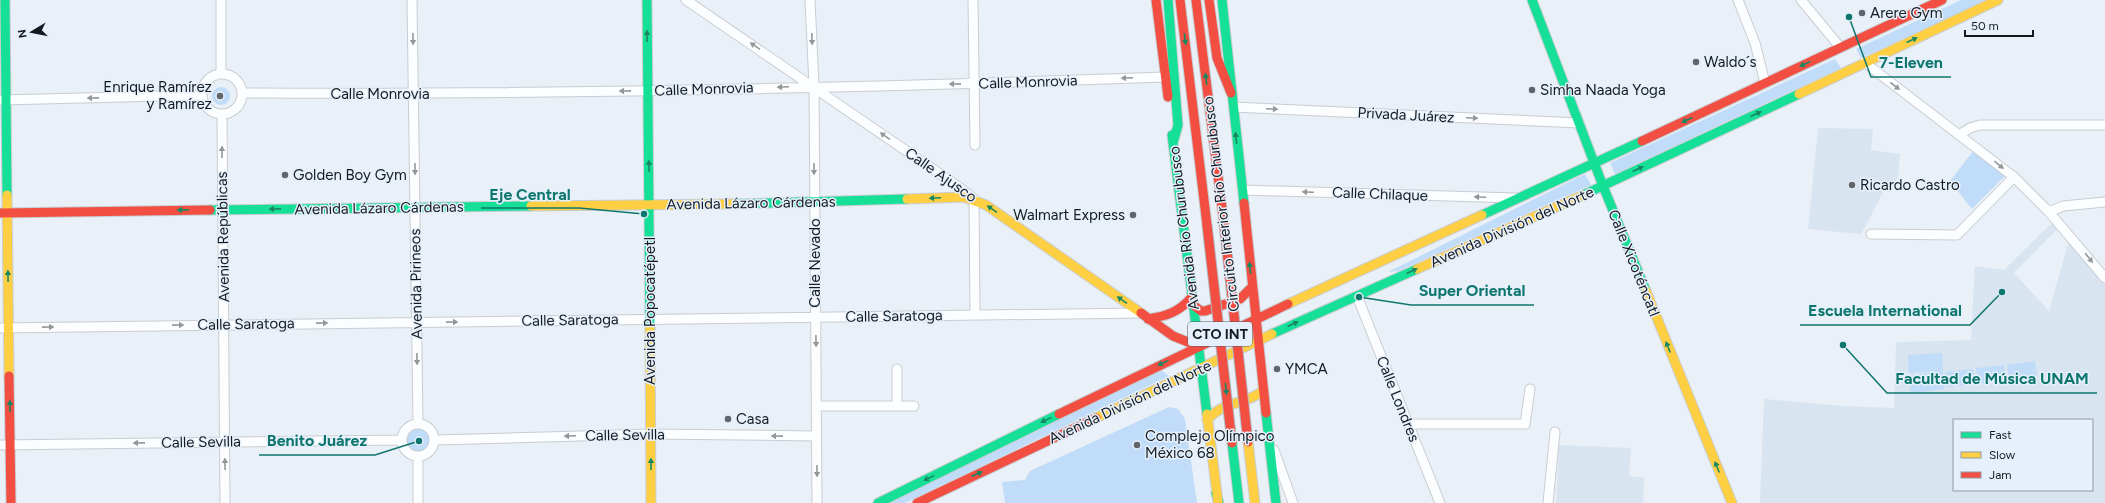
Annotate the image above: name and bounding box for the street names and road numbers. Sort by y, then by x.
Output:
street label: Calle Monrovia [978,71,1078,93]
street label: Calle Monrovia [654,78,754,100]
street label: Calle Monrovia [330,85,430,103]
street label: Circuito Interior Río Churubusco [1199,95,1243,313]
street label: Privada Juárez [1357,103,1455,127]
street label: Calle Ajusco [902,144,981,206]
street label: Avenida Río Churubusco [1165,145,1203,311]
street label: Avenida Repúblicas [213,171,233,303]
street label: Calle Chilaque [1332,183,1428,205]
street label: Avenida División del Norte [1427,183,1597,271]
street label: Avenida Lázaro Cárdenas [666,193,836,213]
street label: Avenida Lázaro Cárdenas [294,198,464,218]
street label: Calle Xicoténcatl [1604,207,1664,319]
street label: Calle Nevado [806,218,824,308]
street label: Avenida Pirineos [406,228,426,340]
street label: Avenida Popocatépetl [641,237,659,385]
street label: Calle Saratoga [845,306,943,326]
street label: Calle Saratoga [521,310,619,330]
street label: Calle Saratoga [197,314,295,334]
road number: CTO INT [1188,322,1252,346]
street label: Calle Londres [1373,353,1423,445]
street label: Avenida División del Norte [1046,356,1214,448]
street label: Calle Sevilla [585,425,665,445]
street label: Calle Sevilla [161,432,241,452]

